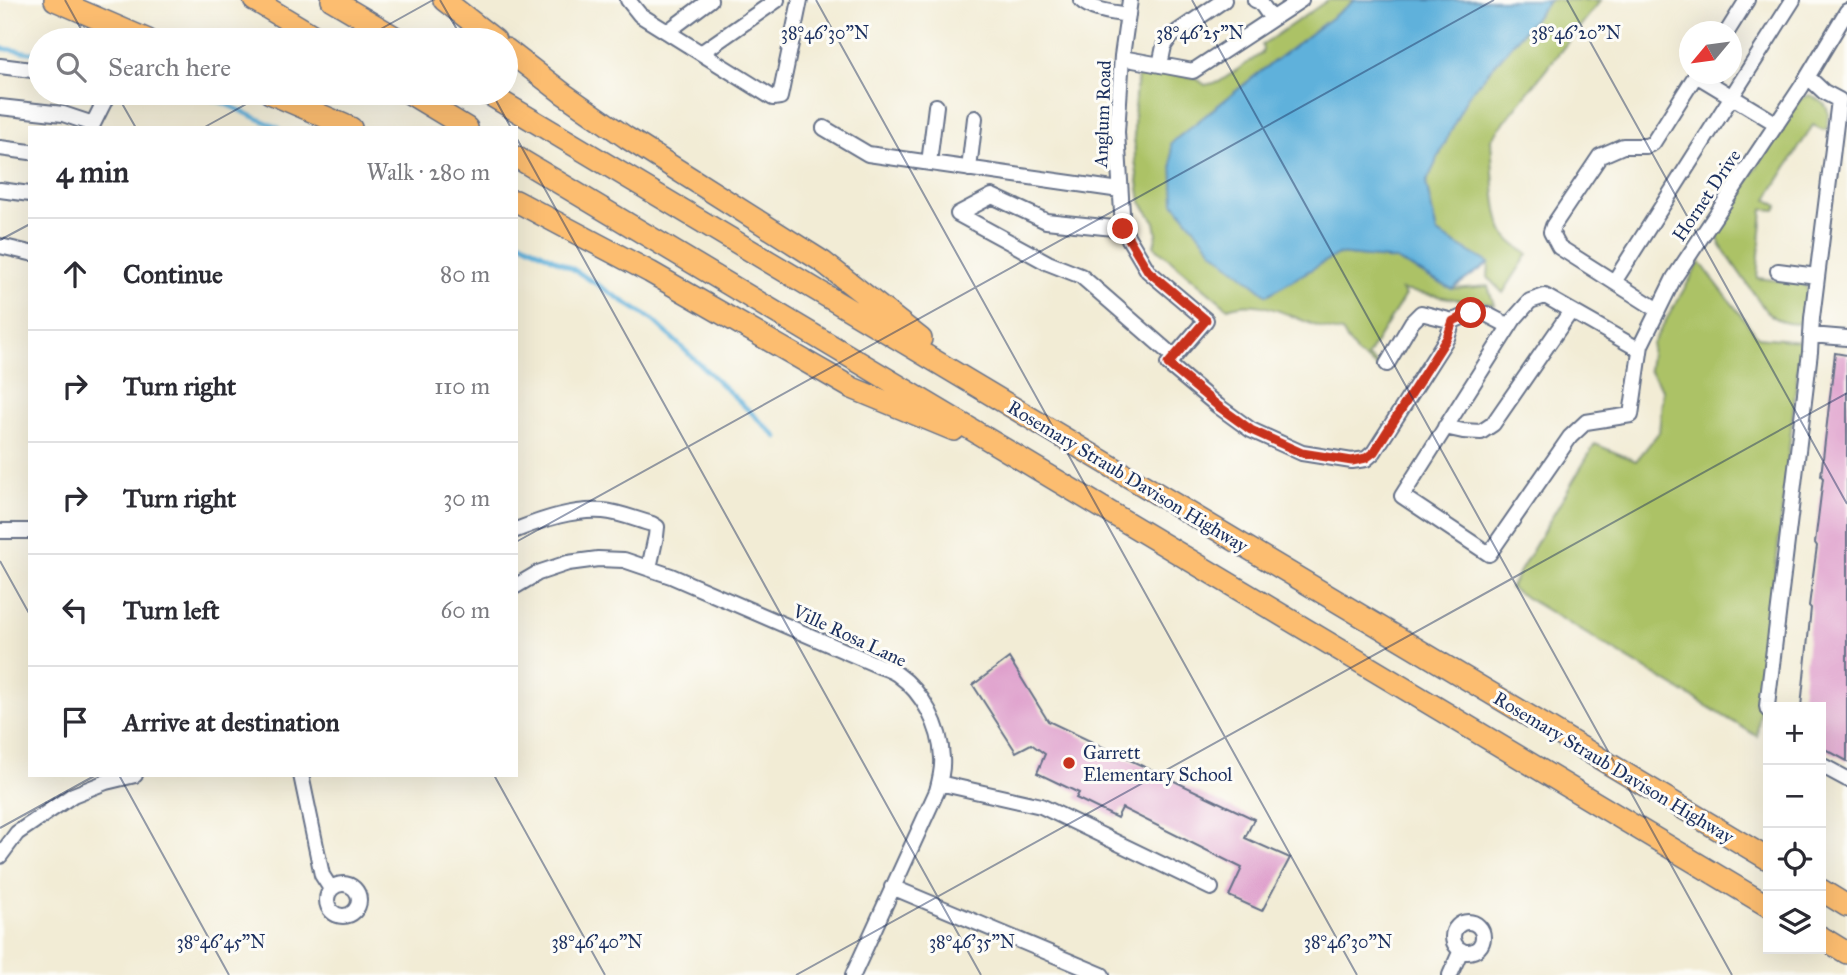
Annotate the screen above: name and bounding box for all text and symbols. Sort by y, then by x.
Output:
north arrow [1679,21,1742,84]
text: 38°46'30"N [781,22,869,44]
text: 38°46'25"N [1156,22,1244,44]
text: 38°46'20"N [1531,22,1621,44]
search box [28,28,518,105]
icon: search [52,48,90,86]
text: Search here [108,51,231,83]
street label: Anglum Road [1089,59,1117,169]
street label: Hornet Drive [1667,145,1746,246]
text: 4 min [56,154,129,190]
text: Walk · 280 m [366,158,490,186]
route end [1107,213,1138,244]
icon: ahead [56,255,94,293]
text: Continue [123,258,223,290]
text: 80 m [440,260,490,288]
route start [1455,297,1486,328]
icon: right [56,367,94,405]
text: Turn right [123,370,236,402]
text: 110 m [434,372,490,400]
street label: Rosemary Straub Davison Highway [1003,395,1253,559]
icon: right [56,479,94,517]
text: Turn right [123,482,236,514]
text: 30 m [443,484,490,512]
icon: left [56,591,94,629]
text: Turn left [123,594,219,626]
text: 60 m [441,596,490,624]
street label: Ville Rosa Lane [788,599,910,672]
street label: Rosemary Straub Davison Highway [1489,686,1739,850]
map controls [1763,702,1826,954]
button: + [1763,702,1826,765]
icon: arrive [56,703,94,741]
text: Arrive at destination [123,706,340,738]
place label: Garrett Elementary School [1083,741,1233,786]
marker: Garrett Elementary School [1061,755,1077,771]
button: − [1763,765,1826,828]
button: locate [1763,828,1826,891]
button: layers [1763,891,1826,954]
text: 38°46'45"N [176,931,266,953]
text: 38°46'40"N [551,931,643,953]
text: 38°46'35"N [929,931,1015,953]
text: 38°46'30"N [1304,931,1392,953]

